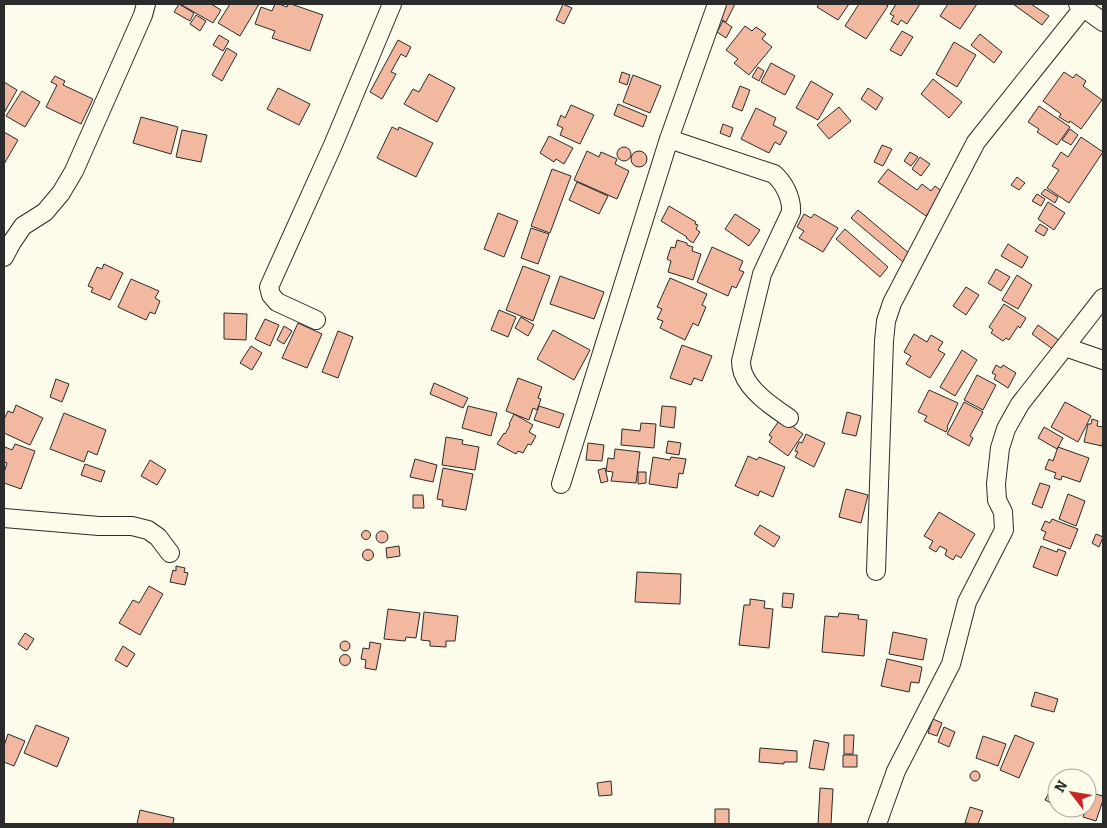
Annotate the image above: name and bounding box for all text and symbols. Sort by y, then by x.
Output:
north arrow [1047,768,1097,818]
text: N [1051,777,1071,796]

